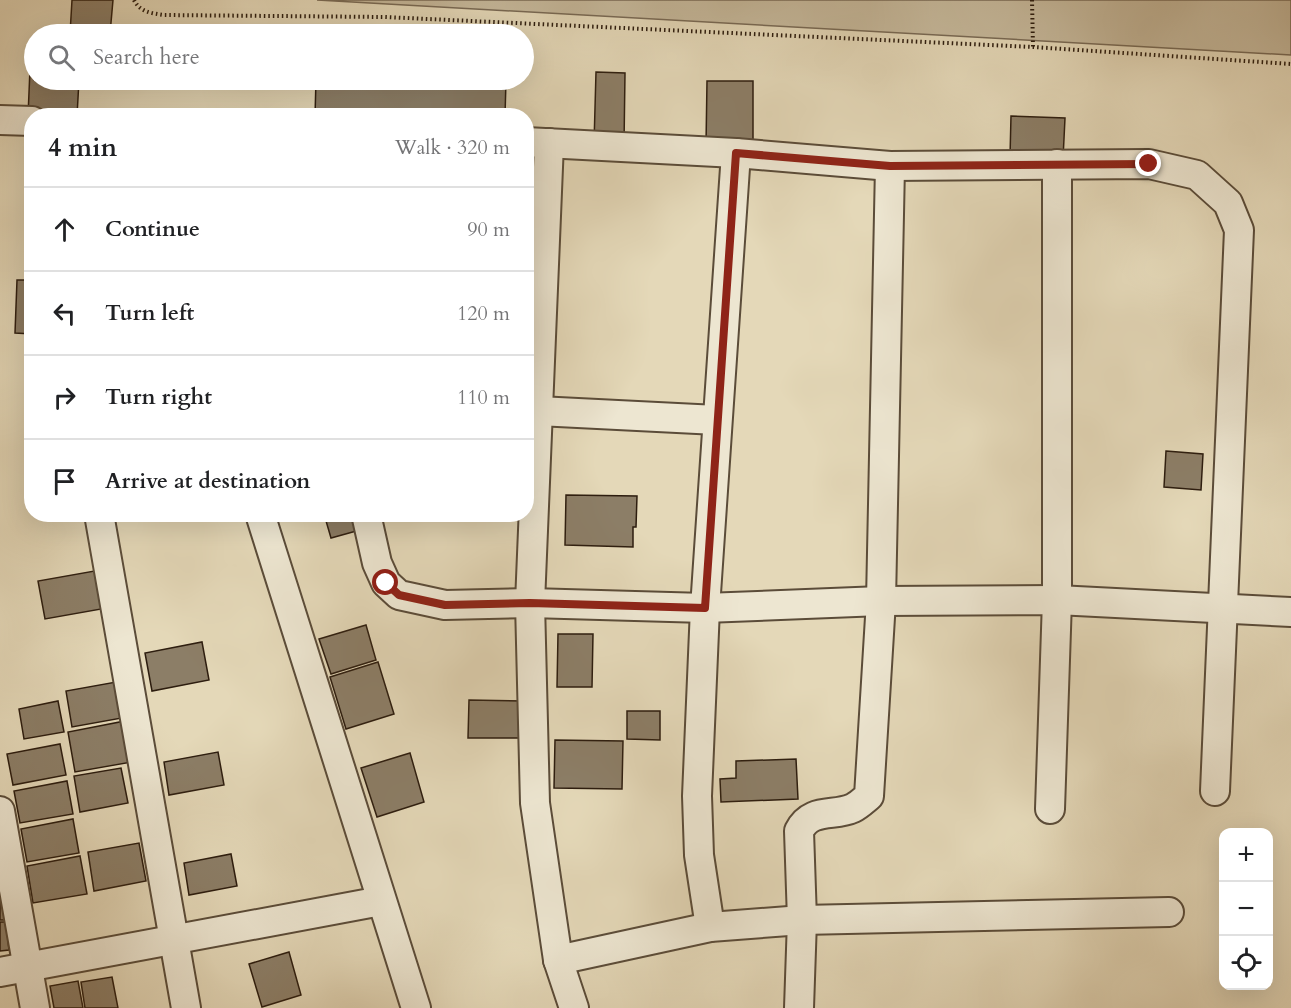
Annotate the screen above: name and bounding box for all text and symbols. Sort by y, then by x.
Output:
search box [24,24,534,90]
icon: search [45,41,78,74]
text: Search here [93,42,200,72]
text: 4 min [48,130,117,165]
text: Walk · 320 m [395,134,510,161]
route end [1135,150,1161,176]
icon: ahead [48,213,81,246]
text: Continue [105,214,200,244]
text: 90 m [467,216,510,243]
icon: left [48,297,81,330]
text: Turn left [105,298,194,328]
text: 120 m [457,300,510,327]
icon: right [48,381,81,414]
text: Turn right [105,382,212,412]
text: 110 m [457,384,510,411]
icon: arrive [48,465,81,498]
text: Arrive at destination [105,466,310,496]
route start [372,569,398,595]
map controls [1219,828,1273,990]
button: + [1219,828,1273,882]
button: − [1219,882,1273,936]
button: locate [1219,936,1273,990]

